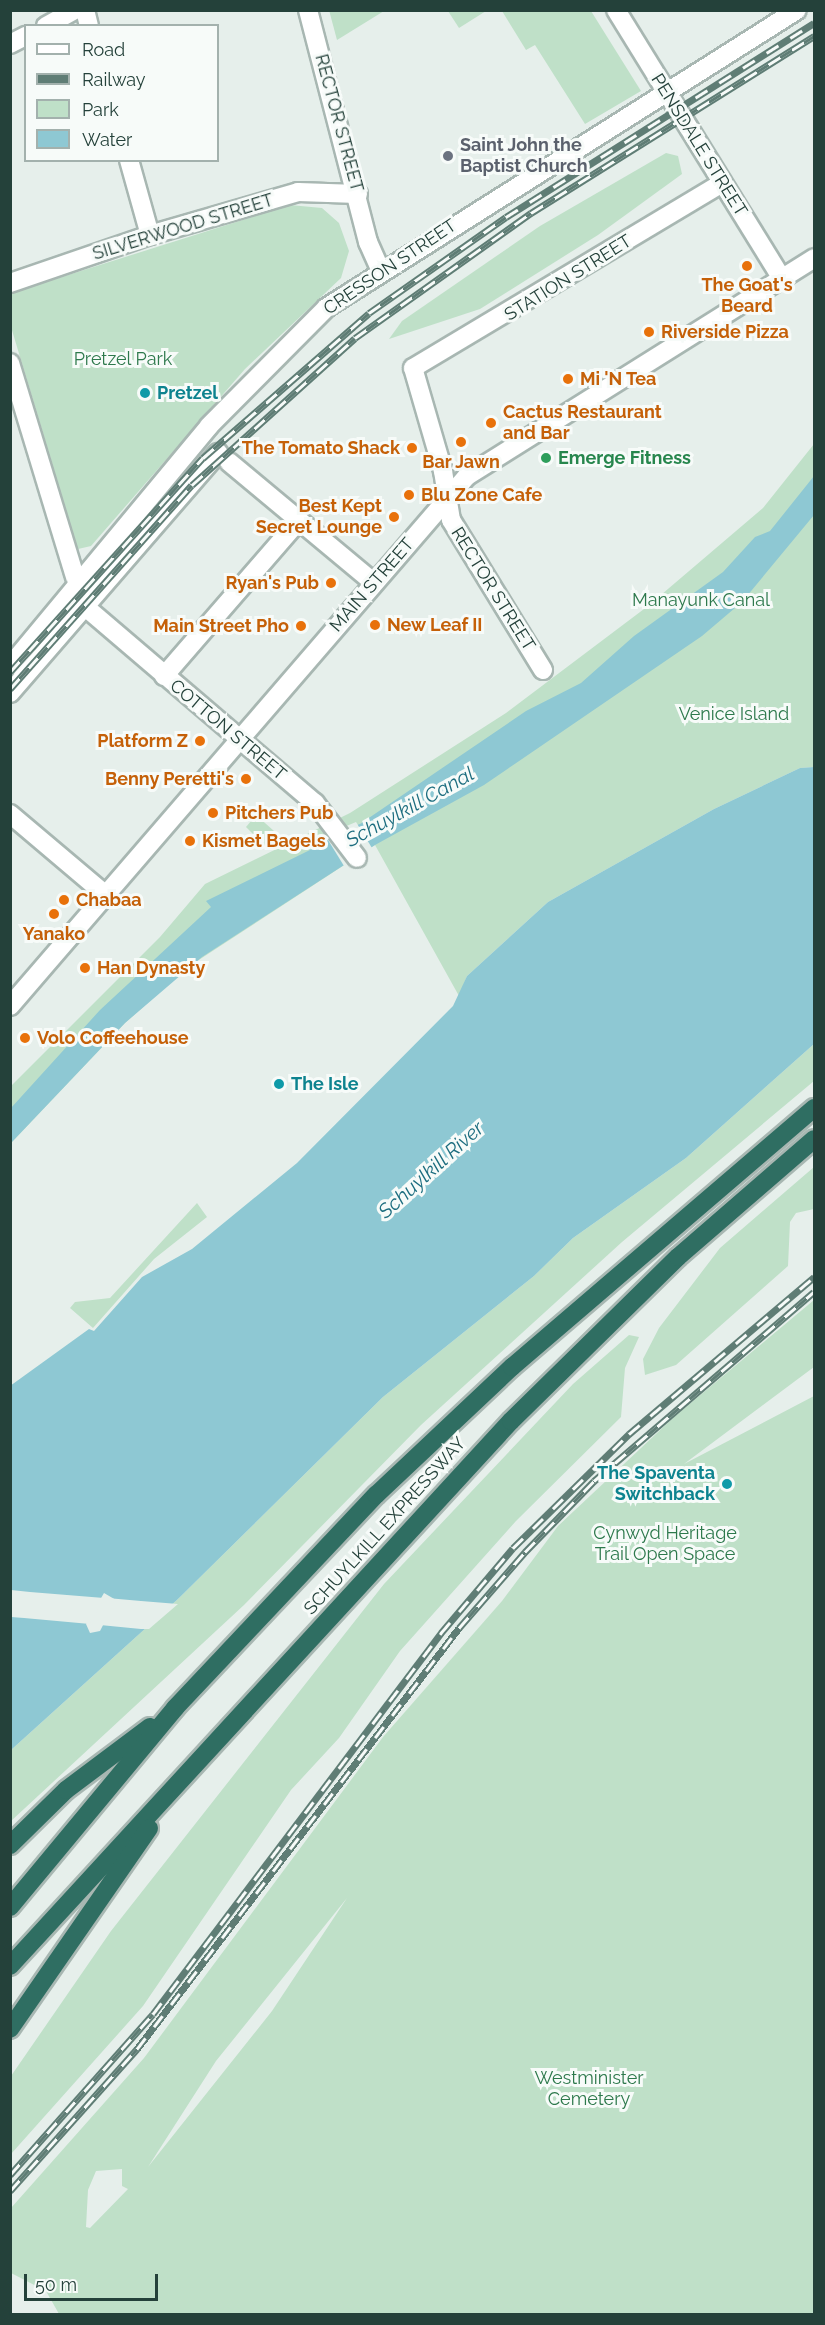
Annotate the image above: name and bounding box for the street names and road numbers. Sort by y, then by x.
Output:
street label: RECTOR STREET [310,52,368,194]
street label: PENSDALE STREET [646,70,752,220]
street label: SILVERWOOD STREET [90,189,276,265]
street label: CRESSON STREET [320,215,460,319]
street label: STATION STREET [501,230,635,326]
street label: RECTOR STREET [446,523,540,655]
street label: MAIN STREET [325,534,419,636]
street label: COTTON STREET [165,675,291,785]
street label: SCHUYLKILL EXPRESSWAY [299,1433,471,1619]

